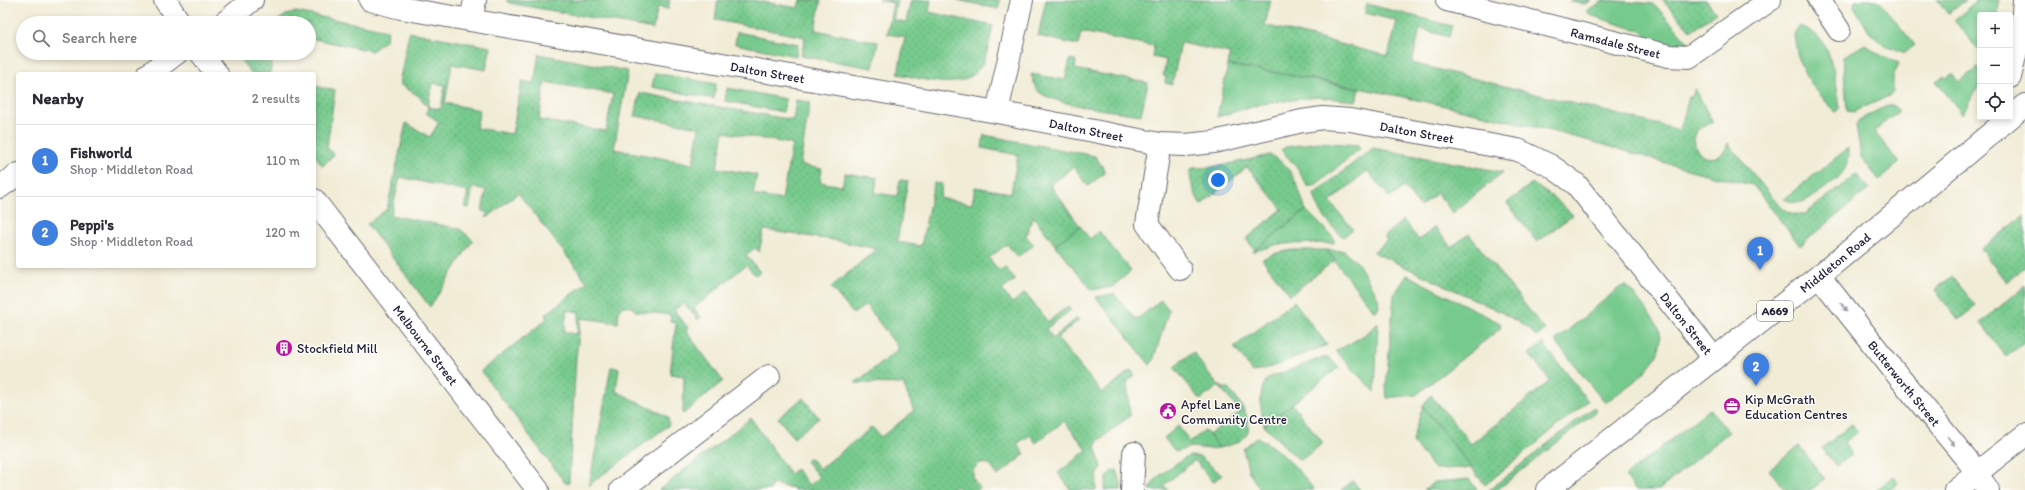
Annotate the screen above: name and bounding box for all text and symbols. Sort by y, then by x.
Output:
map controls [1977,12,2013,120]
button: + [1977,12,2013,48]
search box [16,16,316,60]
street label: Ramsdale Street [1569,24,1662,62]
icon: search [30,27,52,49]
text: Search here [62,29,137,47]
button: − [1977,48,2013,84]
street label: Dalton Street [729,59,806,86]
button: locate [1977,84,2013,120]
text: Nearby [32,88,84,108]
text: 2 results [252,91,300,106]
street label: Dalton Street [1048,115,1125,145]
street label: Dalton Street [1378,118,1455,146]
text: Fishworld [70,144,132,162]
text: 1 [42,153,48,168]
text: 110 m [266,153,300,168]
text: Shop · Middleton Road [70,162,193,177]
your location [1208,170,1228,190]
text: Peppi's [70,216,114,234]
text: 2 [42,225,48,240]
text: 120 m [265,225,300,240]
street label: Middleton Road [1797,230,1874,296]
text: Shop · Middleton Road [70,234,193,249]
pin: 1 [1747,237,1773,270]
street label: Dalton Street [1657,289,1715,358]
road number: A669 [1757,301,1793,321]
one-way arrow [1839,301,1848,312]
street label: Melbourne Street [390,302,461,388]
building icon: Stockfield Mill [274,338,294,358]
street label: Butterworth Street [1865,338,1943,429]
place label: Stockfield Mill [297,341,378,356]
pin: 2 [1743,353,1769,386]
place label: Kip McGrath Education Centres [1745,392,1848,422]
office icon: Kip McGrath Education Centres [1722,396,1742,416]
place label: Apfel Lane Community Centre [1181,397,1287,427]
public building icon: Apfel Lane Community Centre [1158,401,1178,421]
one-way arrow [1947,435,1956,446]

